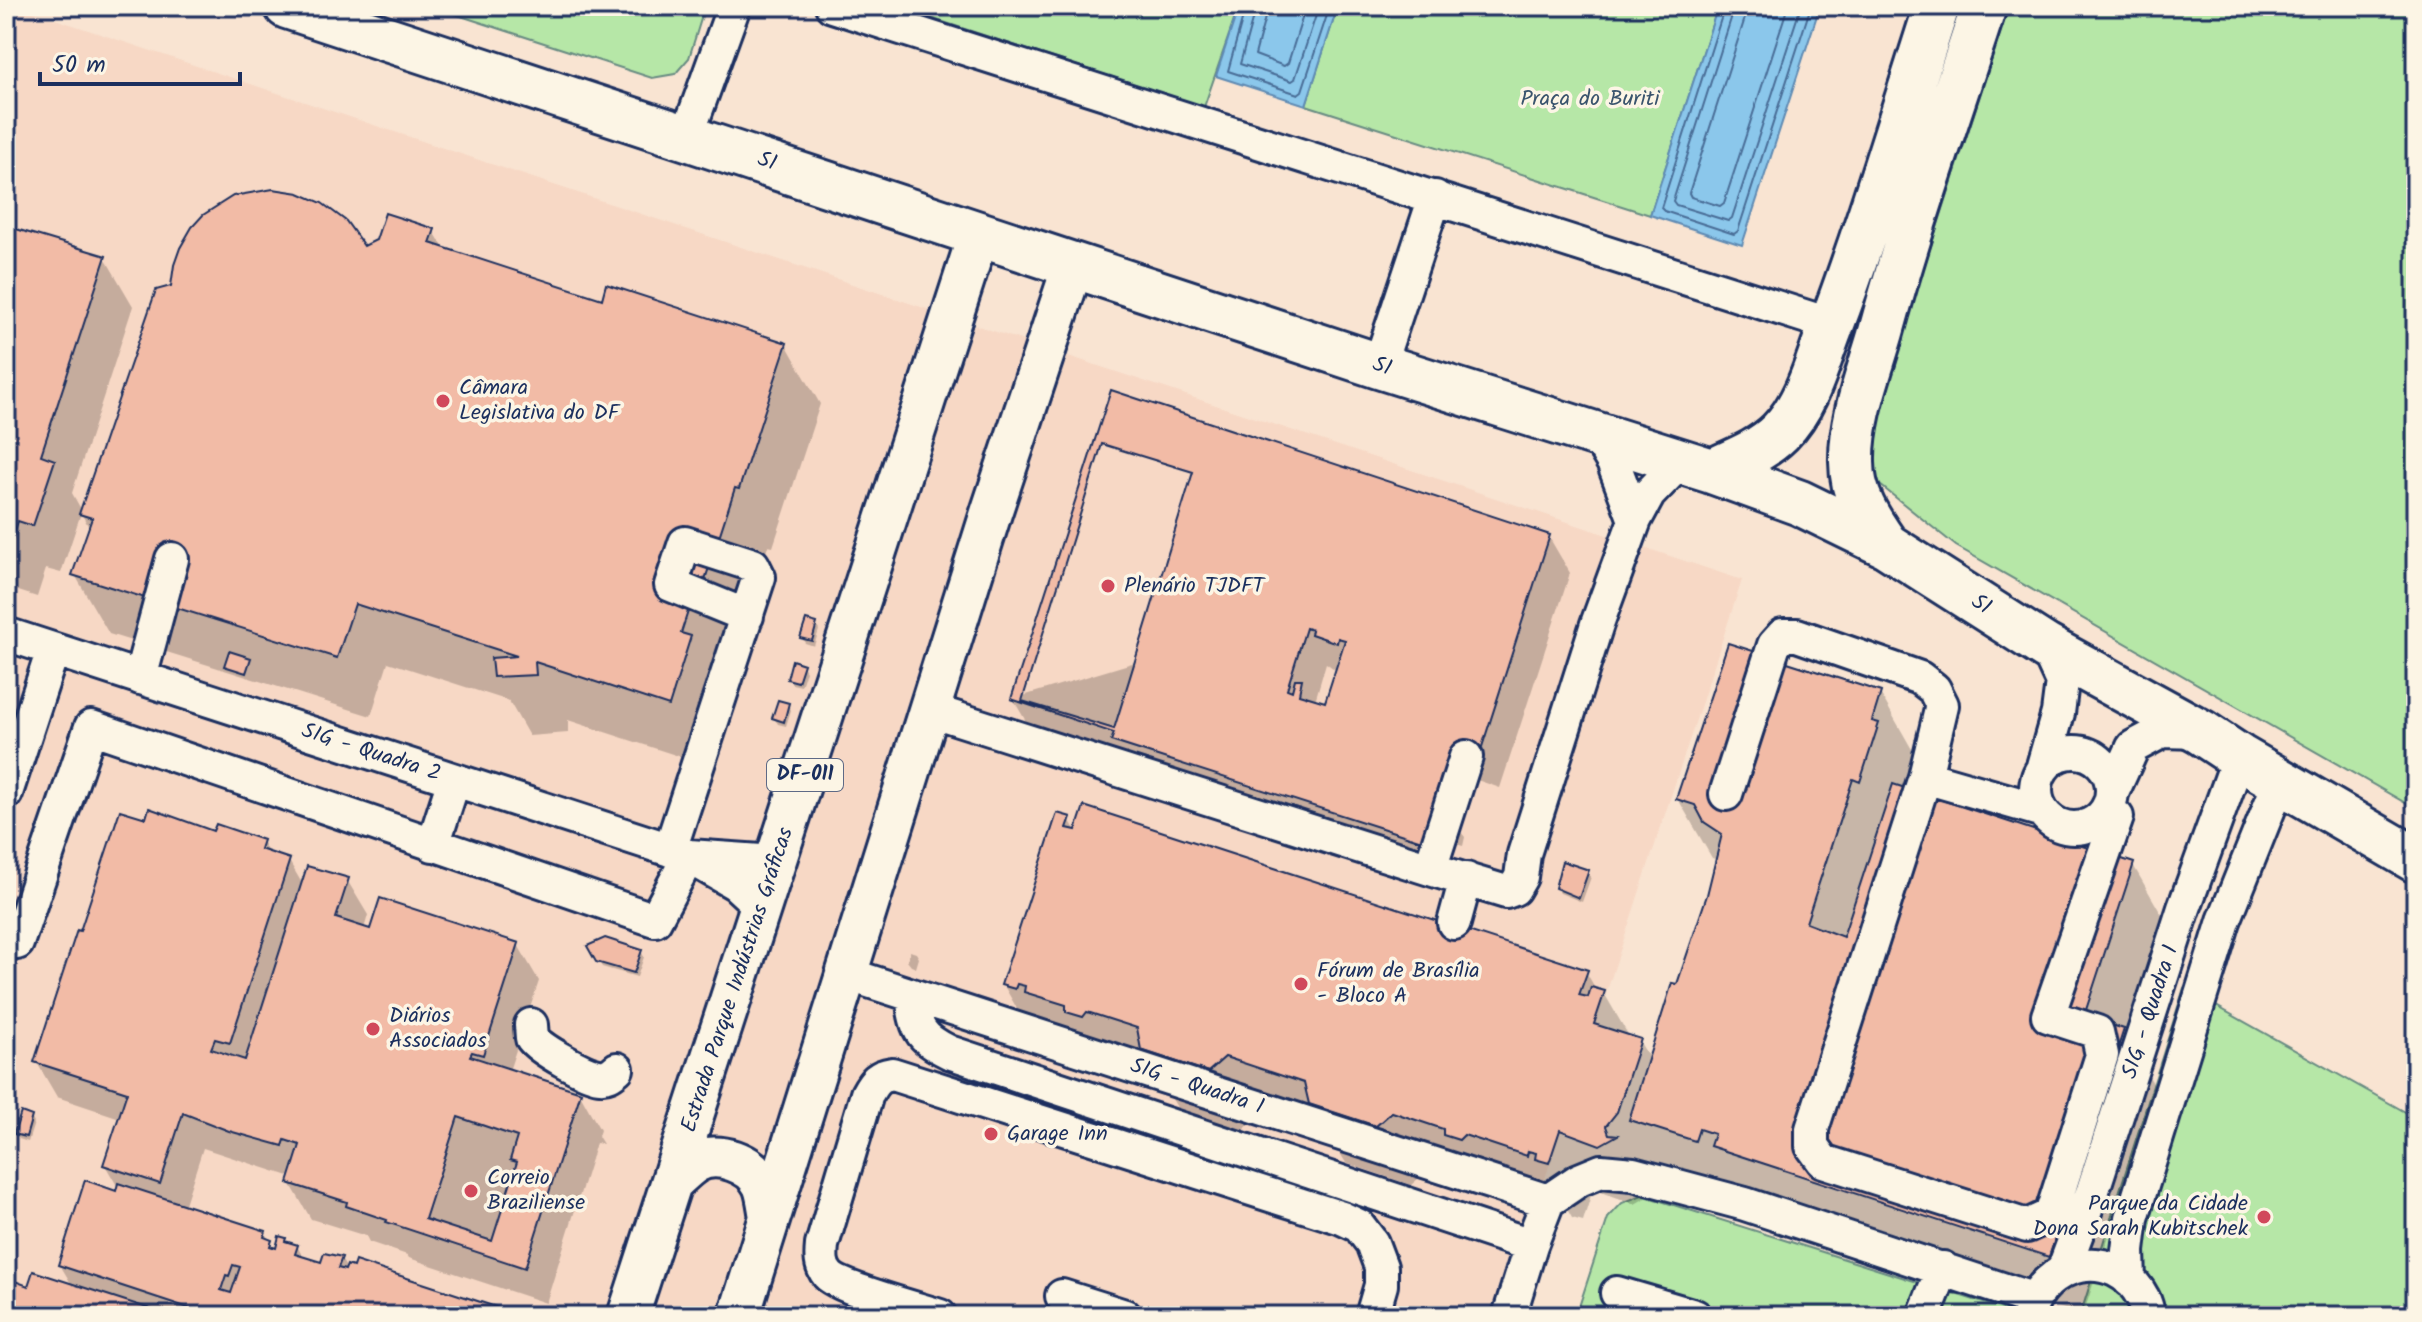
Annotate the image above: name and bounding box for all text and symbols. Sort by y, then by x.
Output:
scale bar [40,36,240,86]
text: 50 m [52,46,106,85]
park label: Praça do Buriti [1520,82,1660,117]
street label: S1 [753,142,781,182]
street label: S1 [1368,347,1396,387]
place label: Câmara Legislativa do DF [459,371,621,431]
marker: Câmara Legislativa do DF [434,392,452,410]
place label: Plenário TJDFT [1124,569,1266,604]
marker: Plenário TJDFT [1099,577,1117,595]
street label: S1 [1964,585,1998,625]
street label: SIG - Quadra 2 [297,714,445,792]
road number: DF-011 [767,759,843,791]
street label: Estrada Parque Indústrias Gráficas [672,822,804,1137]
street label: SIG - Quadra 1 [2113,940,2189,1084]
place label: Fórum de Brasília - Bloco A [1317,954,1480,1014]
marker: Fórum de Brasília - Bloco A [1292,975,1310,993]
place label: Diários Associados [389,999,487,1059]
marker: Diários Associados [364,1020,382,1038]
street label: SIG - Quadra 1 [1125,1049,1269,1125]
place label: Garage Inn [1007,1117,1108,1152]
marker: Garage Inn [982,1125,1000,1143]
place label: Correio Braziliense [487,1161,585,1221]
marker: Correio Braziliense [462,1182,480,1200]
place label: Parque da Cidade Dona Sarah Kubitschek [2033,1187,2249,1247]
marker: Parque da Cidade Dona Sarah Kubitschek [2255,1208,2273,1226]

